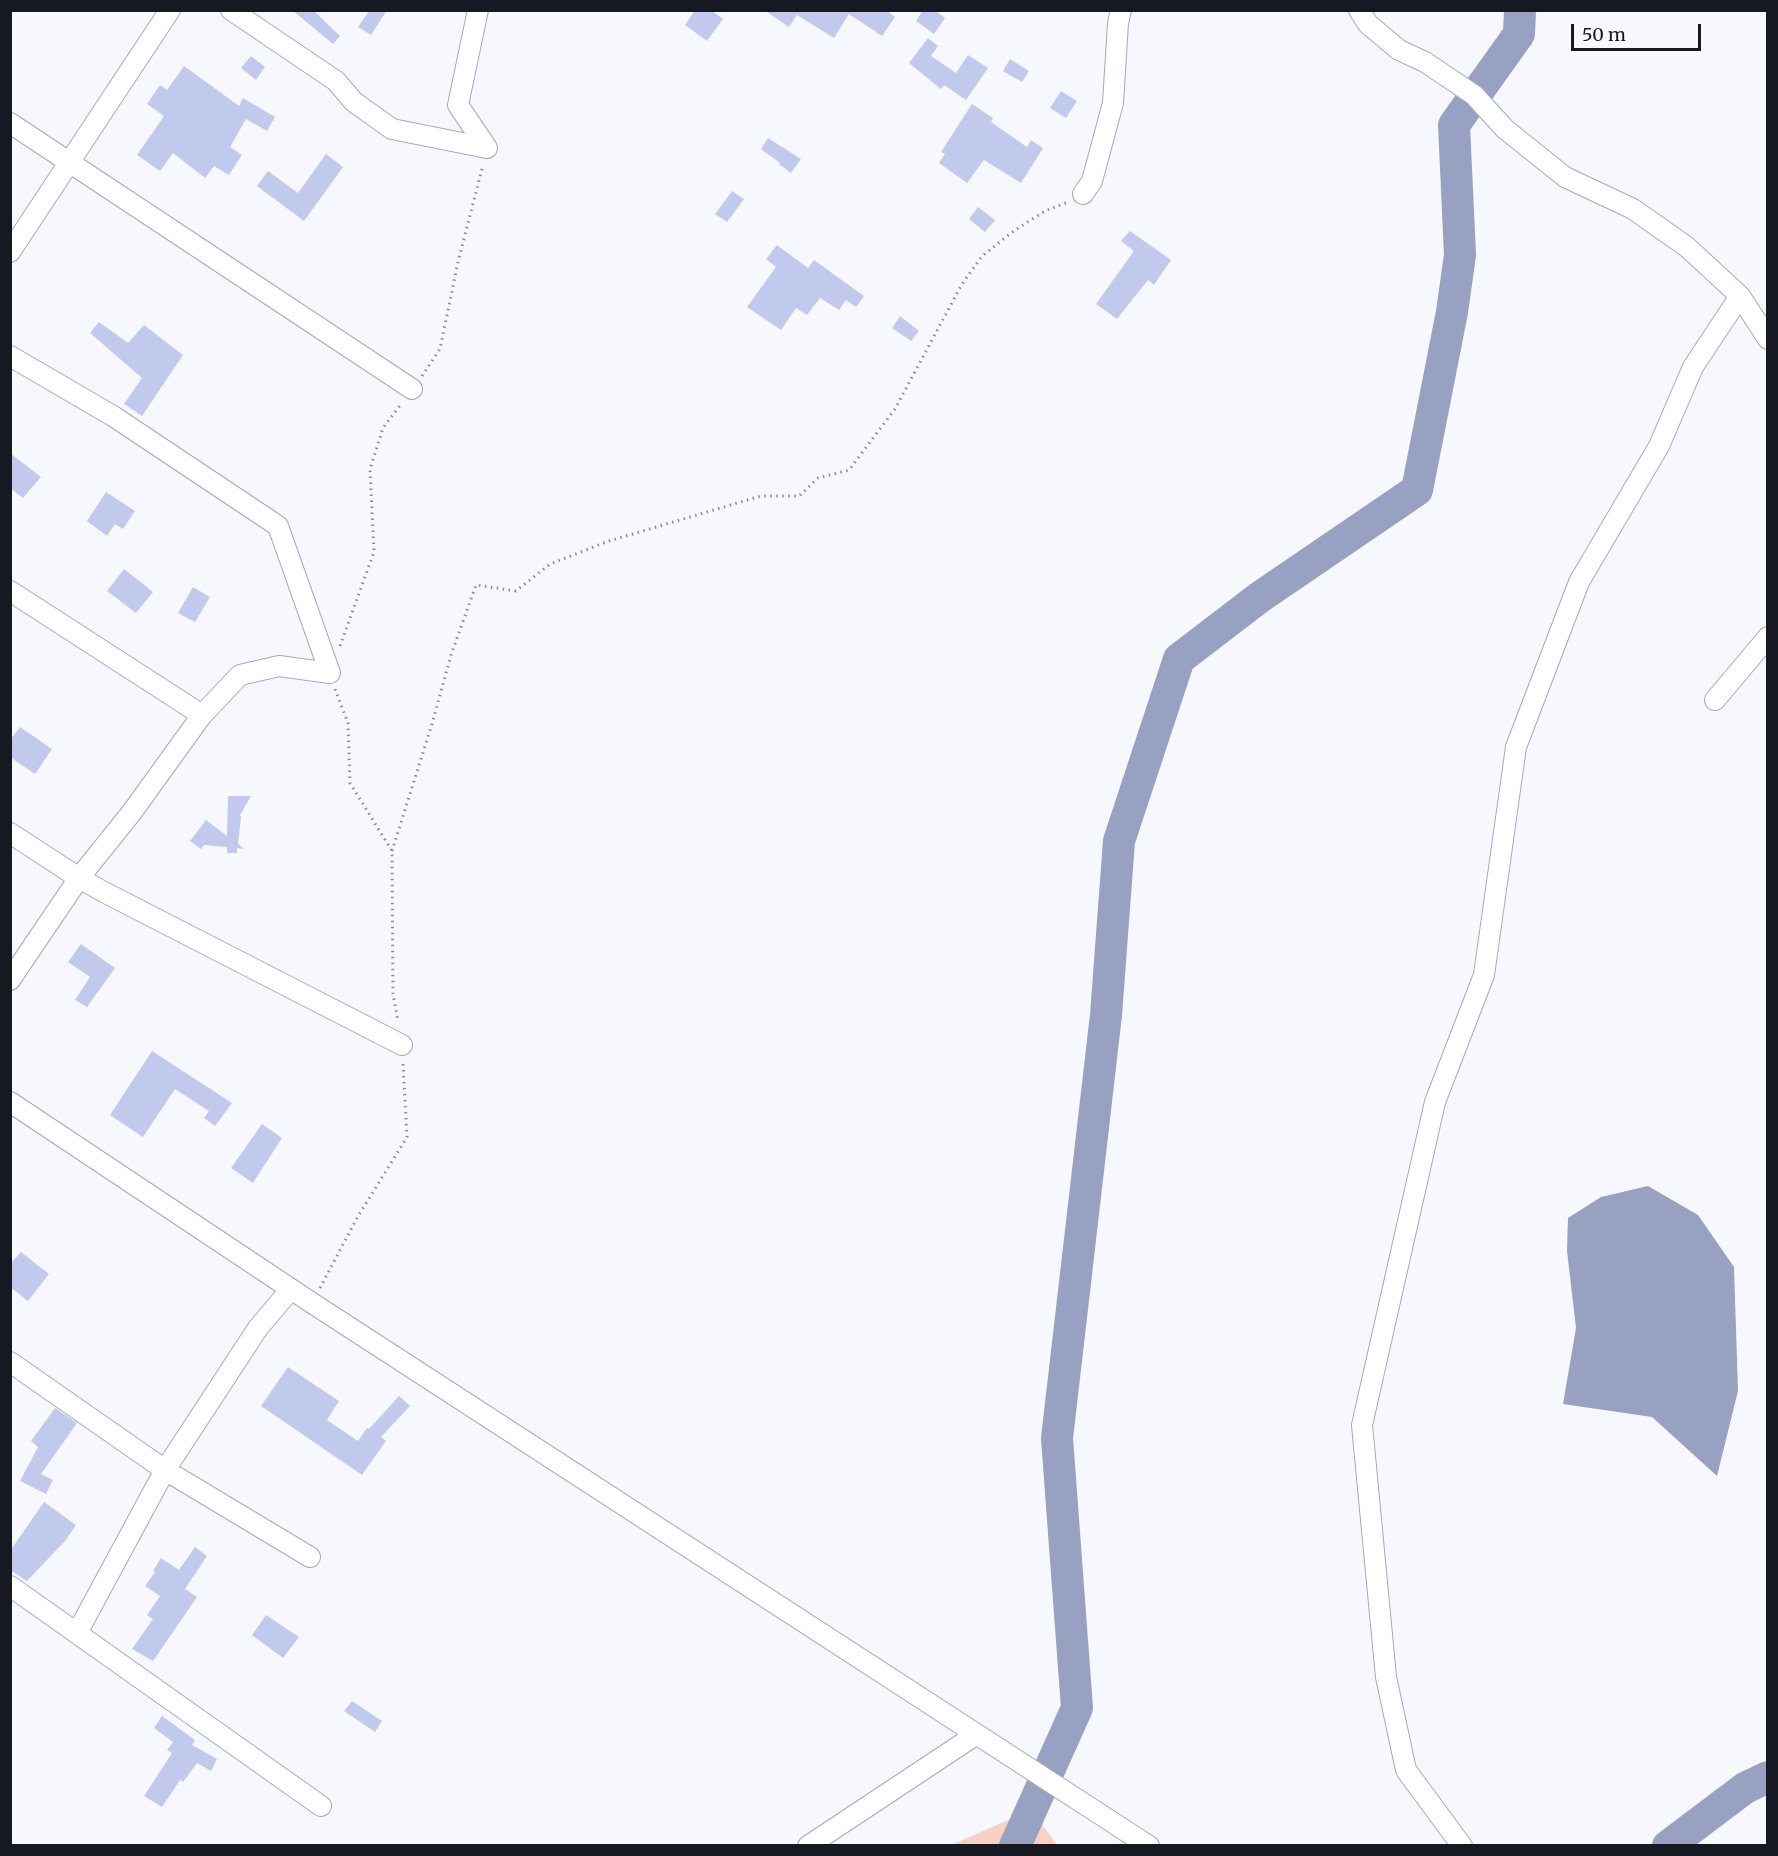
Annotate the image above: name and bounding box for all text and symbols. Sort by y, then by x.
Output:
scale bar [1574,12,1704,50]
text: 50 m [1582,23,1626,46]

